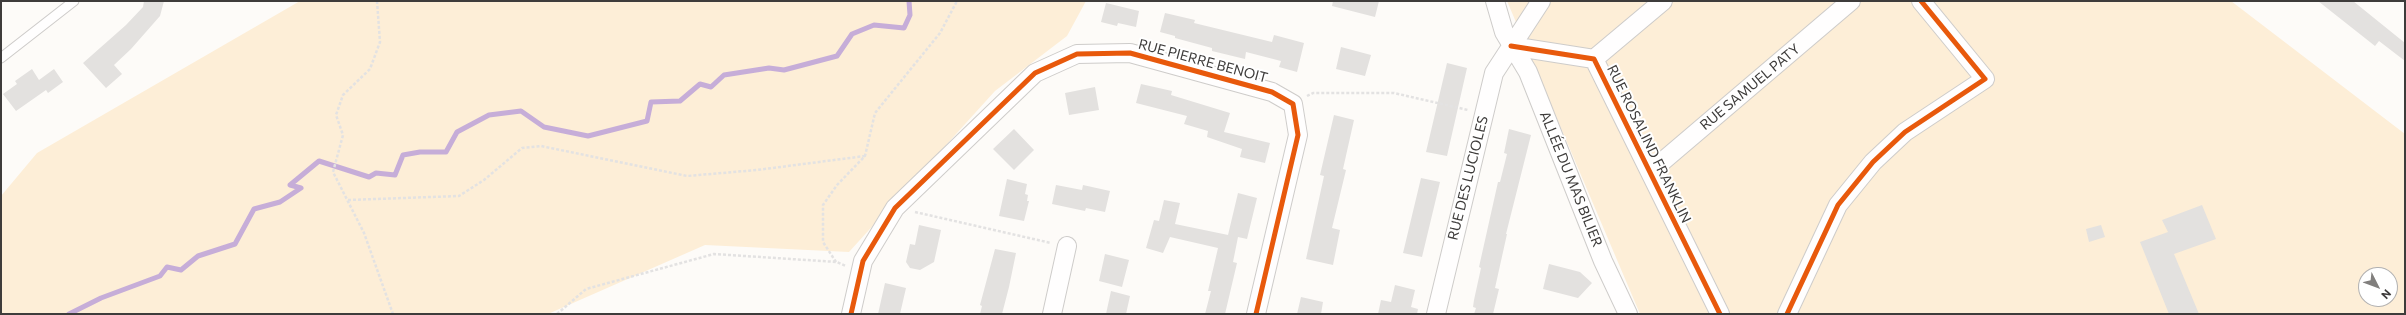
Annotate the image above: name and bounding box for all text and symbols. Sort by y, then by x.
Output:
street label: RUE PIERRE BENOIT [1136,36,1270,86]
street label: RUE SAMUEL PATY [1697,40,1803,134]
street label: RUE ROSALIND FRANKLIN [1603,62,1695,226]
street label: ALLÉE DU MAS BILIER [1536,109,1606,249]
street label: RUE DES LUCIOLES [1444,114,1492,242]
north arrow [2358,267,2398,307]
text: N [2379,287,2394,302]

